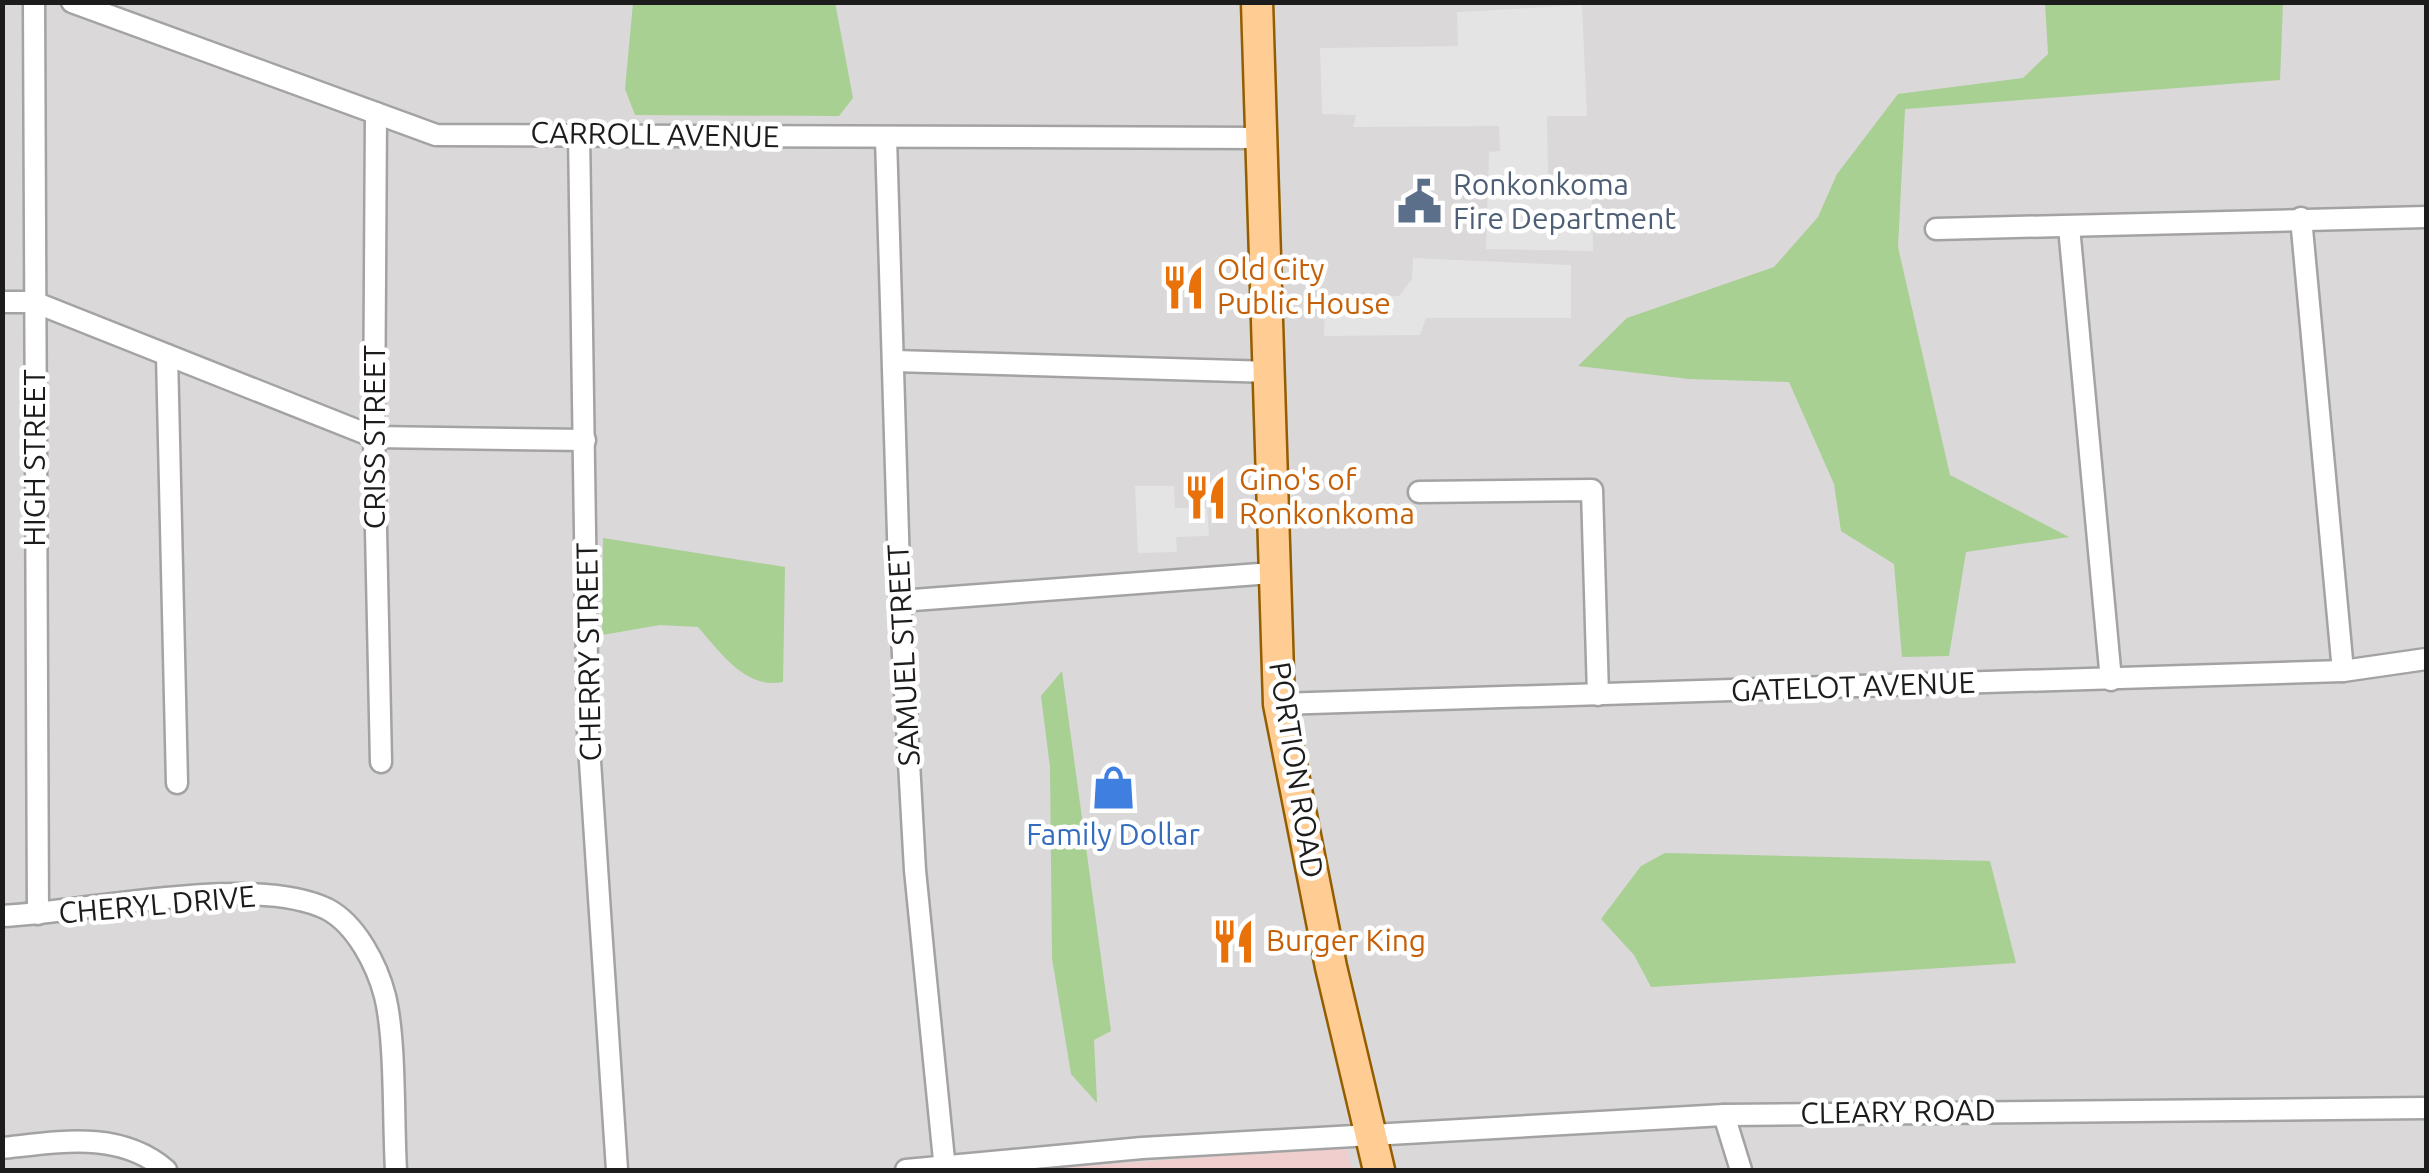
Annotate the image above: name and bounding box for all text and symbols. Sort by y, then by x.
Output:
street label: CARROLL AVENUE [530,115,780,153]
place label: Ronkonkoma Fire Department [1453,167,1676,235]
public building icon: Ronkonkoma Fire Department [1396,178,1444,226]
place label: Old City Public House [1217,252,1391,320]
restaurant icon: Old City Public House [1160,263,1208,311]
street label: CRISS STREET [357,344,391,529]
street label: HIGH STREET [17,369,51,547]
place label: Gino's of Ronkonkoma [1239,462,1415,530]
restaurant icon: Gino's of Ronkonkoma [1182,473,1230,521]
street label: CHERRY STREET [569,542,607,762]
street label: SAMUEL STREET [880,543,926,767]
street label: PORTION ROAD [1263,659,1331,880]
street label: GATELOT AVENUE [1730,665,1976,707]
shop icon: Family Dollar [1089,764,1137,812]
place label: Family Dollar [1026,817,1200,851]
street label: CHERYL DRIVE [57,878,257,930]
restaurant icon: Burger King [1209,917,1257,965]
place label: Burger King [1266,923,1426,957]
street label: CLEARY ROAD [1800,1092,1996,1130]

